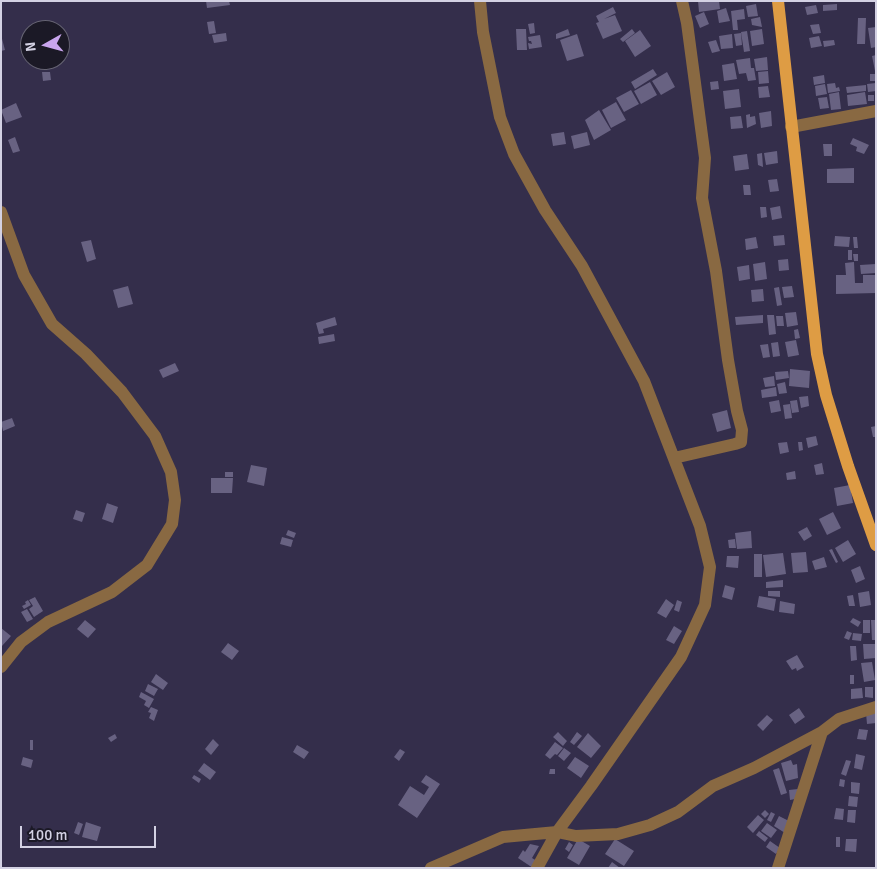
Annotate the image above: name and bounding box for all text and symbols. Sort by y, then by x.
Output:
north arrow [20,20,70,70]
text: N [22,41,40,53]
scale bar [22,816,159,848]
text: 100 m [28,826,68,844]

